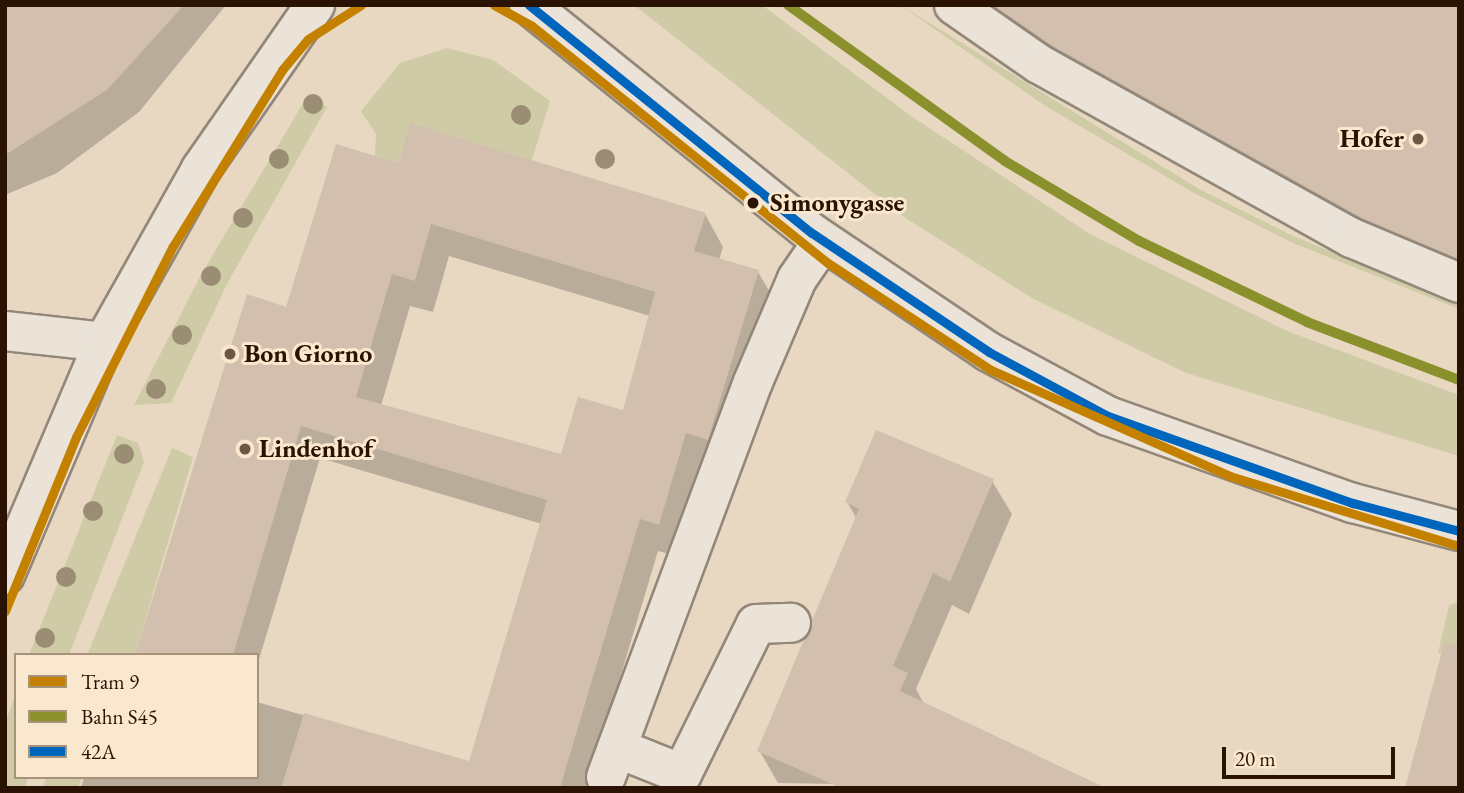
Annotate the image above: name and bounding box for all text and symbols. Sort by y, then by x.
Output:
place label: Hofer [1340,123,1404,155]
marker: Hofer [1410,131,1426,147]
place label: Simonygasse [770,187,904,219]
marker: Simonygasse [742,192,764,214]
place label: Bon Giorno [244,338,372,370]
marker: Bon Giorno [222,346,238,362]
place label: Lindenhof [259,433,373,465]
marker: Lindenhof [237,441,253,457]
legend [14,653,259,779]
text: Tram 9 [81,668,139,695]
text: Bahn S45 [81,703,158,730]
scale bar [1226,734,1399,778]
text: 42A [81,738,116,765]
text: 20 m [1235,745,1276,772]

